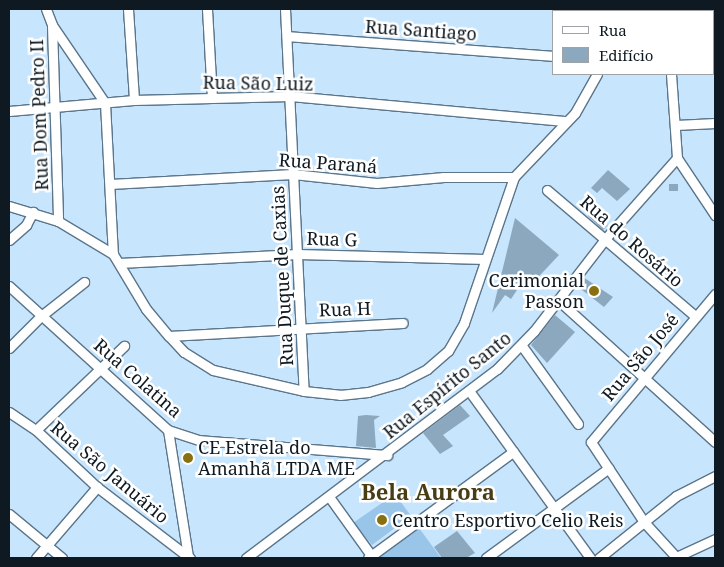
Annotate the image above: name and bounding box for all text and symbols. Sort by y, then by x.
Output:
legend [552,10,714,75]
street label: Rua Santiago [364,15,478,45]
text: Rua [599,20,627,40]
street label: Rua Dom Pedro II [26,39,52,191]
text: Edifício [599,45,654,65]
street label: Rua São Luiz [202,71,314,95]
street label: Rua Paraná [278,149,378,177]
street label: Rua Duque de Caxias [266,185,298,367]
street label: Rua do Rosário [576,190,688,292]
street label: Rua G [306,227,358,251]
place label: Cerimonial Passon [489,270,584,312]
marker: Cerimonial Passon [588,285,600,297]
street label: Rua H [318,297,372,321]
street label: Rua São José [597,309,683,405]
street label: Rua Espírito Santo [379,327,515,443]
street label: Rua Colatina [90,334,186,422]
street label: Rua São Januário [47,416,173,528]
place label: CE Estrela do Amanhã LTDA ME [198,437,355,479]
marker: CE Estrela do Amanhã LTDA ME [182,452,194,464]
district label: Bela Aurora [361,479,495,505]
place label: Centro Esportivo Celio Reis [392,509,623,531]
marker: Centro Esportivo Celio Reis [376,514,388,526]

